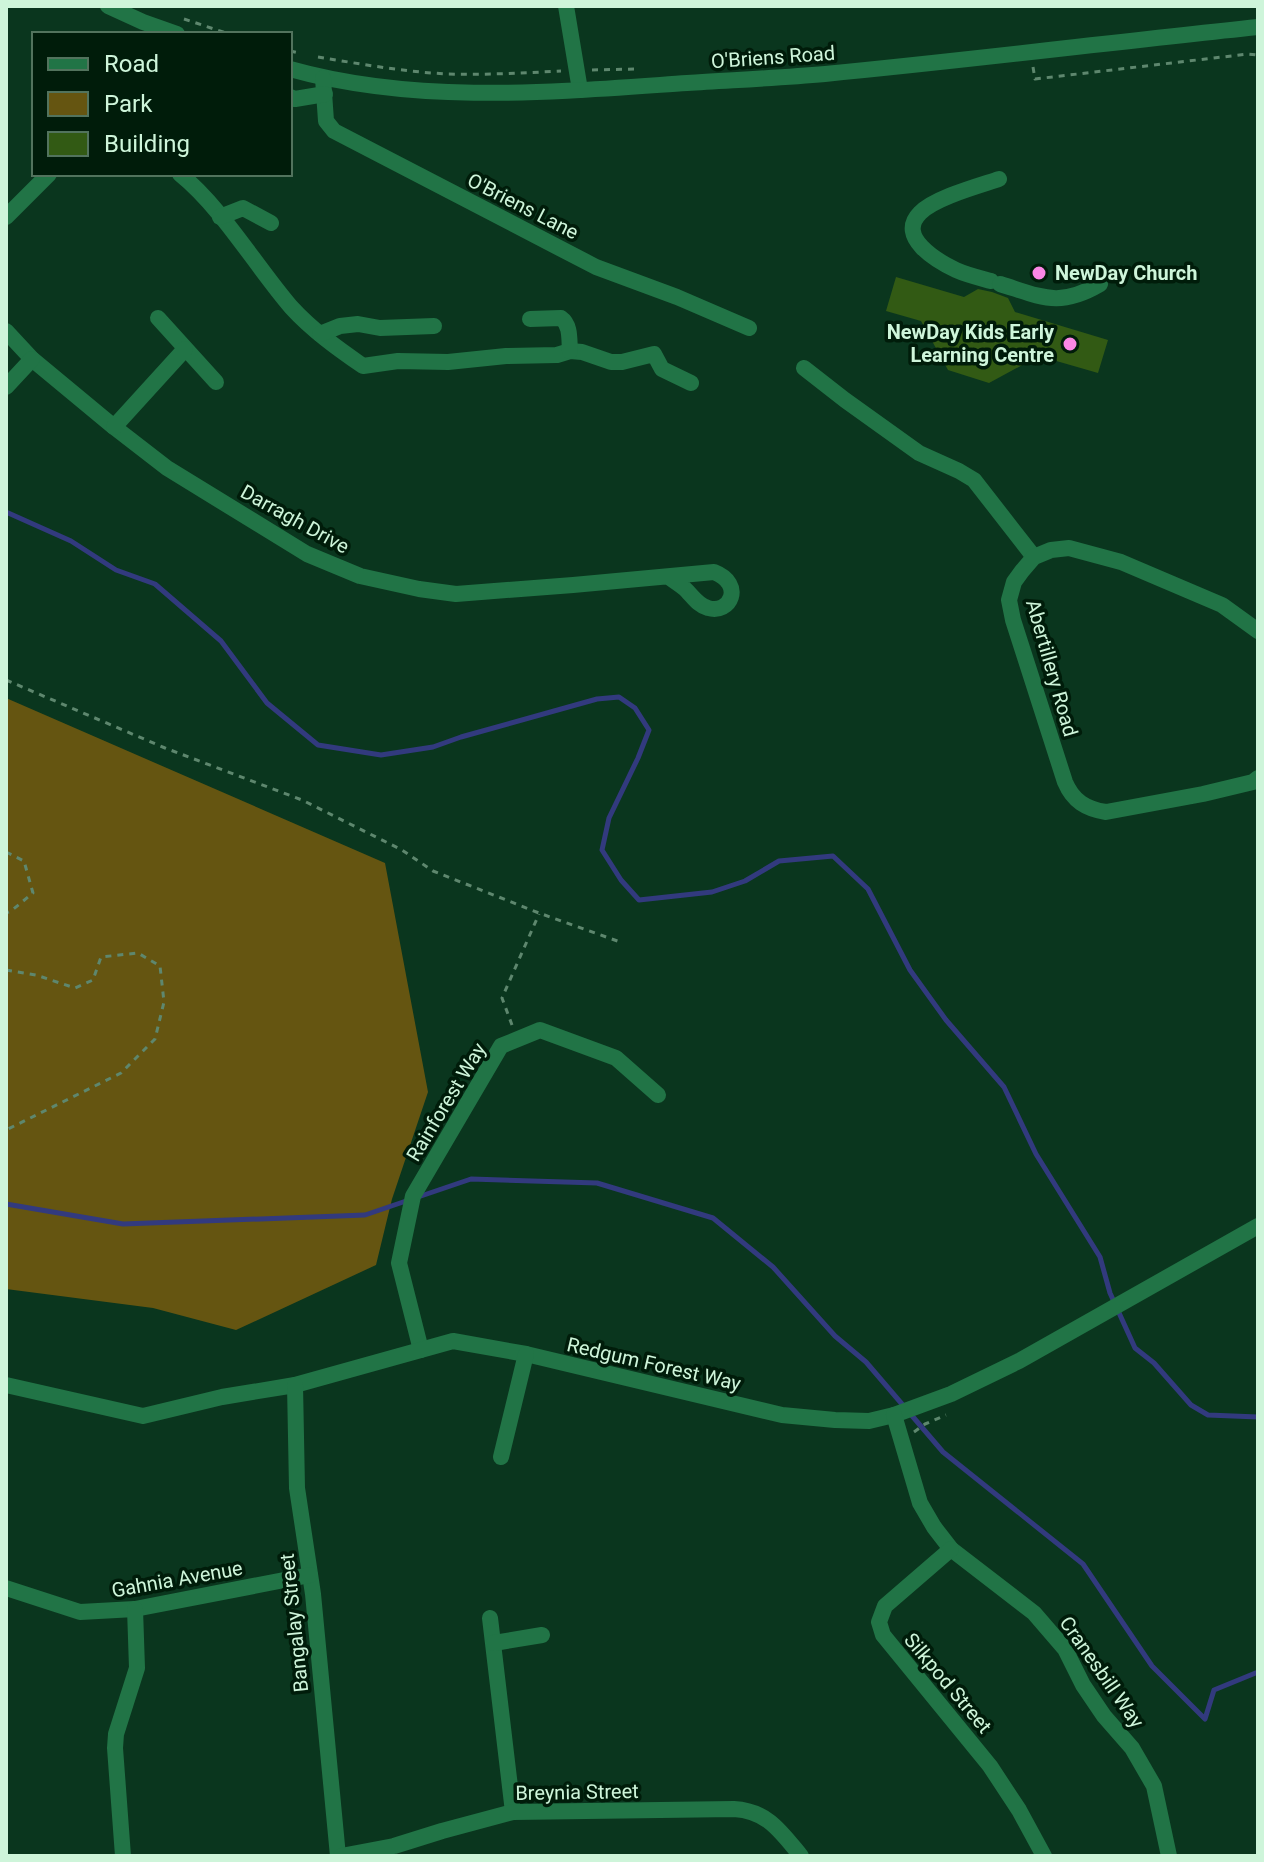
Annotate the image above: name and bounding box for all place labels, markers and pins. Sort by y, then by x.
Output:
place label: NewDay Church [1055,261,1197,285]
marker: NewDay Church [1030,264,1048,282]
place label: NewDay Kids Early Learning Centre [887,320,1055,367]
marker: NewDay Kids Early Learning Centre [1061,335,1079,353]

